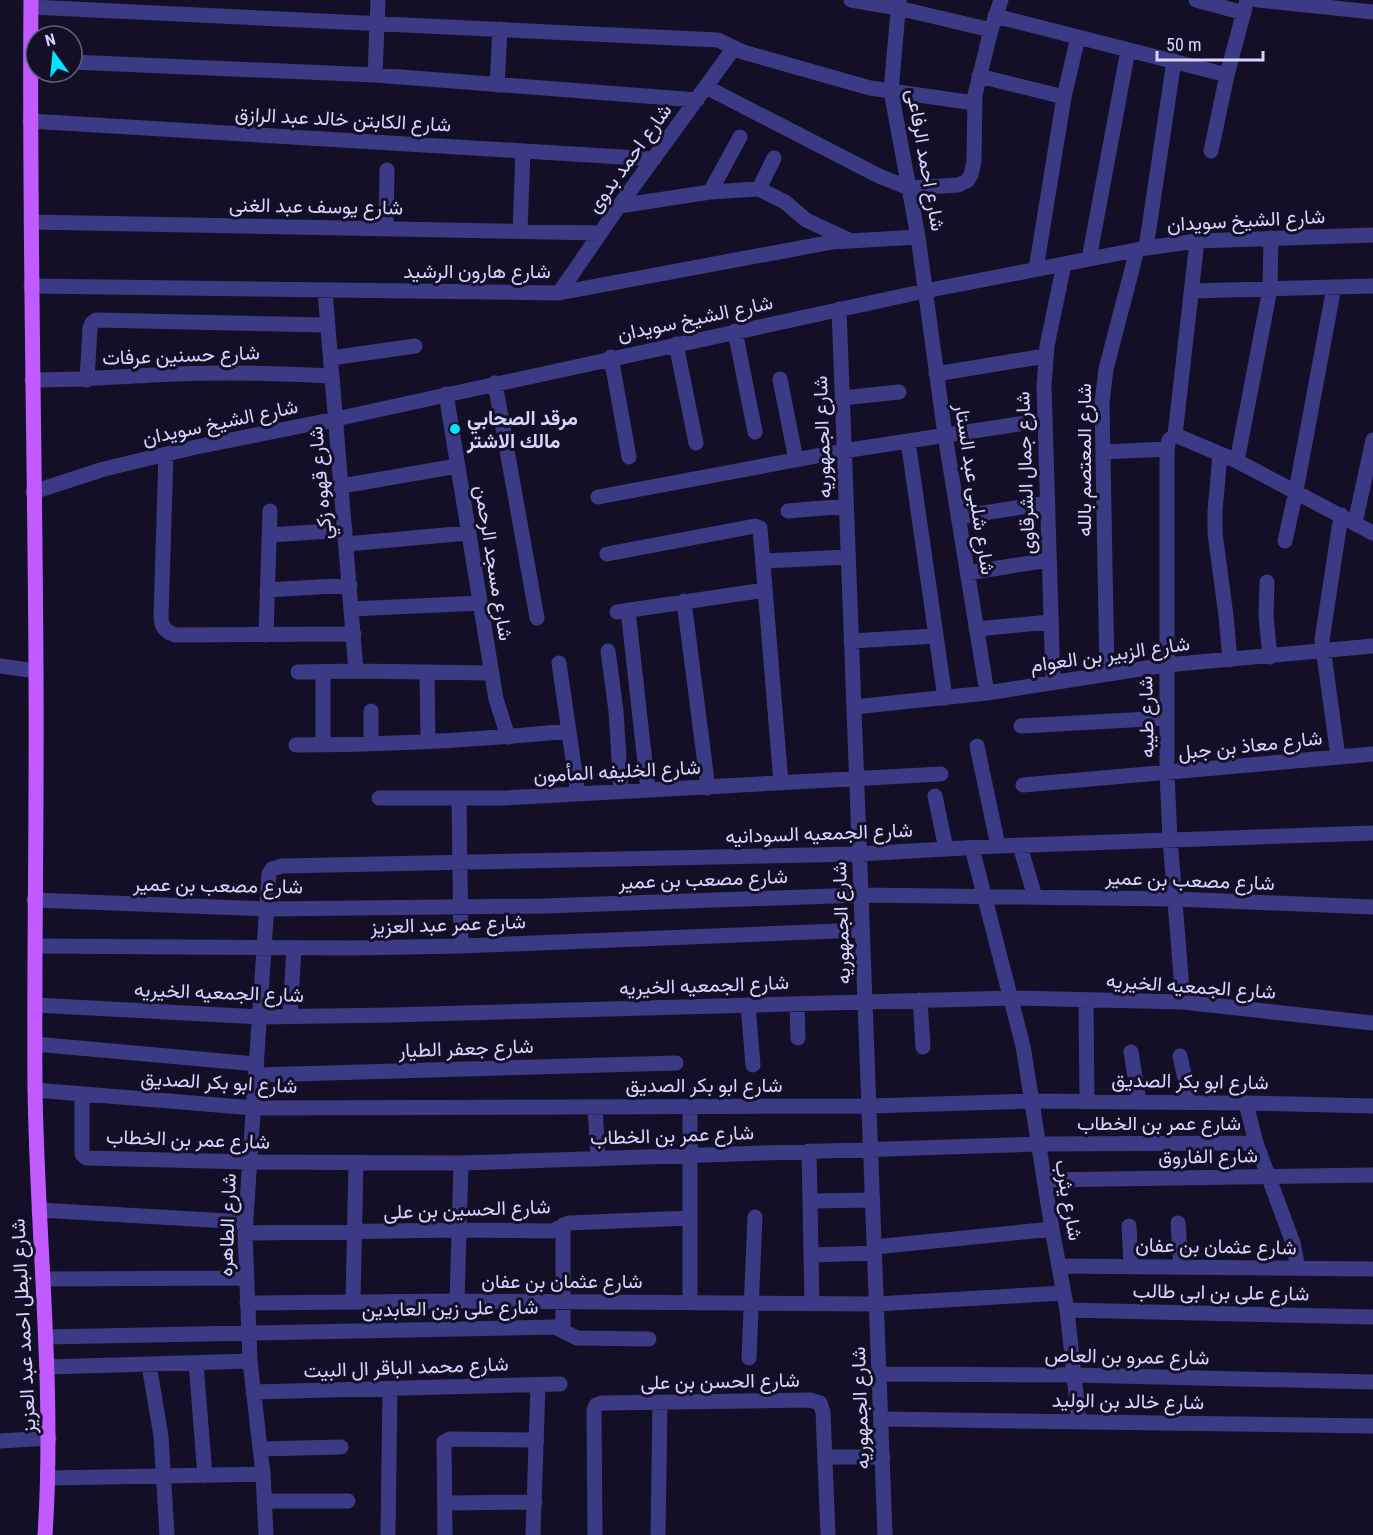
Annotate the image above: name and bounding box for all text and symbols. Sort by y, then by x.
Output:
north arrow [24,24,84,84]
scale bar [1157,24,1264,62]
text: N [43,30,57,50]
text: 50 m [1166,34,1201,55]
street label: شارع احمد الرفاعى [900,87,950,233]
street label: شارع احمد بدوى [581,99,678,218]
street label: شارع الكابتن خالد عبد الرازق [234,101,452,139]
street label: شارع يوسف عبد الغنى [229,192,403,222]
street label: شارع الشيخ سويدان [1166,204,1326,238]
street label: شارع هارون الرشيد [403,259,551,285]
street label: شارع الشيخ سويدان [615,290,775,348]
street label: شارع حسنين عرفات [102,340,260,372]
street label: شارع الجمهوريه [808,375,838,499]
street label: شارع المعتصم بالله [1072,383,1098,537]
street label: شارع جمال الشرقاوى [1010,391,1042,555]
street label: شارع الشيخ سويدان [140,394,300,452]
street label: شارع شلبى عبد الستار [947,401,1000,577]
place label: مرقد الصحابي مالك الاشتر [466,406,578,454]
marker: مرقد الصحابي مالك الاشتر [448,422,462,436]
street label: شارع قهوه زكي [303,425,342,541]
street label: شارع مسجد الرحمن [468,484,518,643]
street label: شارع الزبير بن العوام [1029,631,1192,679]
street label: شارع طيبه [1133,676,1161,758]
street label: شارع معاذ بن جبل [1177,725,1324,766]
street label: شارع الخليفه المأمون [533,755,701,789]
street label: شارع الجمعيه السودانيه [725,818,913,850]
street label: شارع الجمهوريه [827,861,857,985]
street label: شارع مصعب بن عمير [617,864,788,896]
street label: شارع مصعب بن عمير [1104,865,1275,897]
street label: شارع مصعب بن عمير [132,872,303,900]
street label: شارع عمر عبد العزيز [369,909,526,941]
street label: شارع الجمعيه الخيريه [1105,968,1277,1006]
street label: شارع الجمعيه الخيريه [618,970,790,1002]
street label: شارع الجمعيه الخيريه [133,977,305,1009]
street label: شارع جعفر الطيار [397,1034,534,1064]
street label: شارع ابو بكر الصديق [140,1066,298,1100]
street label: شارع ابو بكر الصديق [1111,1068,1269,1096]
street label: شارع ابو بكر الصديق [625,1073,783,1099]
street label: شارع عمر بن الخطاب [1077,1111,1241,1137]
street label: شارع عمر بن الخطاب [590,1120,755,1152]
street label: شارع عمر بن الخطاب [105,1124,270,1156]
street label: شارع الفاروق [1158,1143,1258,1171]
street label: شارع يثرب [1048,1158,1088,1243]
street label: شارع الطاهره [213,1173,243,1277]
street label: شارع الحسين بن على [383,1194,551,1226]
street label: شارع البطل احمد عبد العزيز [5,1218,43,1435]
street label: شارع عثمان بن عفان [1135,1233,1297,1261]
street label: شارع عثمان بن عفان [481,1269,643,1295]
street label: شارع على بن ابى طالب [1132,1278,1310,1308]
street label: شارع على زين العابدين [361,1294,539,1324]
street label: شارع عمرو بن العاص [1044,1343,1209,1371]
street label: شارع الجمهوريه [846,1346,876,1470]
street label: شارع محمد الباقر ال البيت [303,1351,509,1385]
street label: شارع الحسن بن على [640,1368,800,1396]
street label: شارع خالد بن الوليد [1052,1388,1204,1416]

